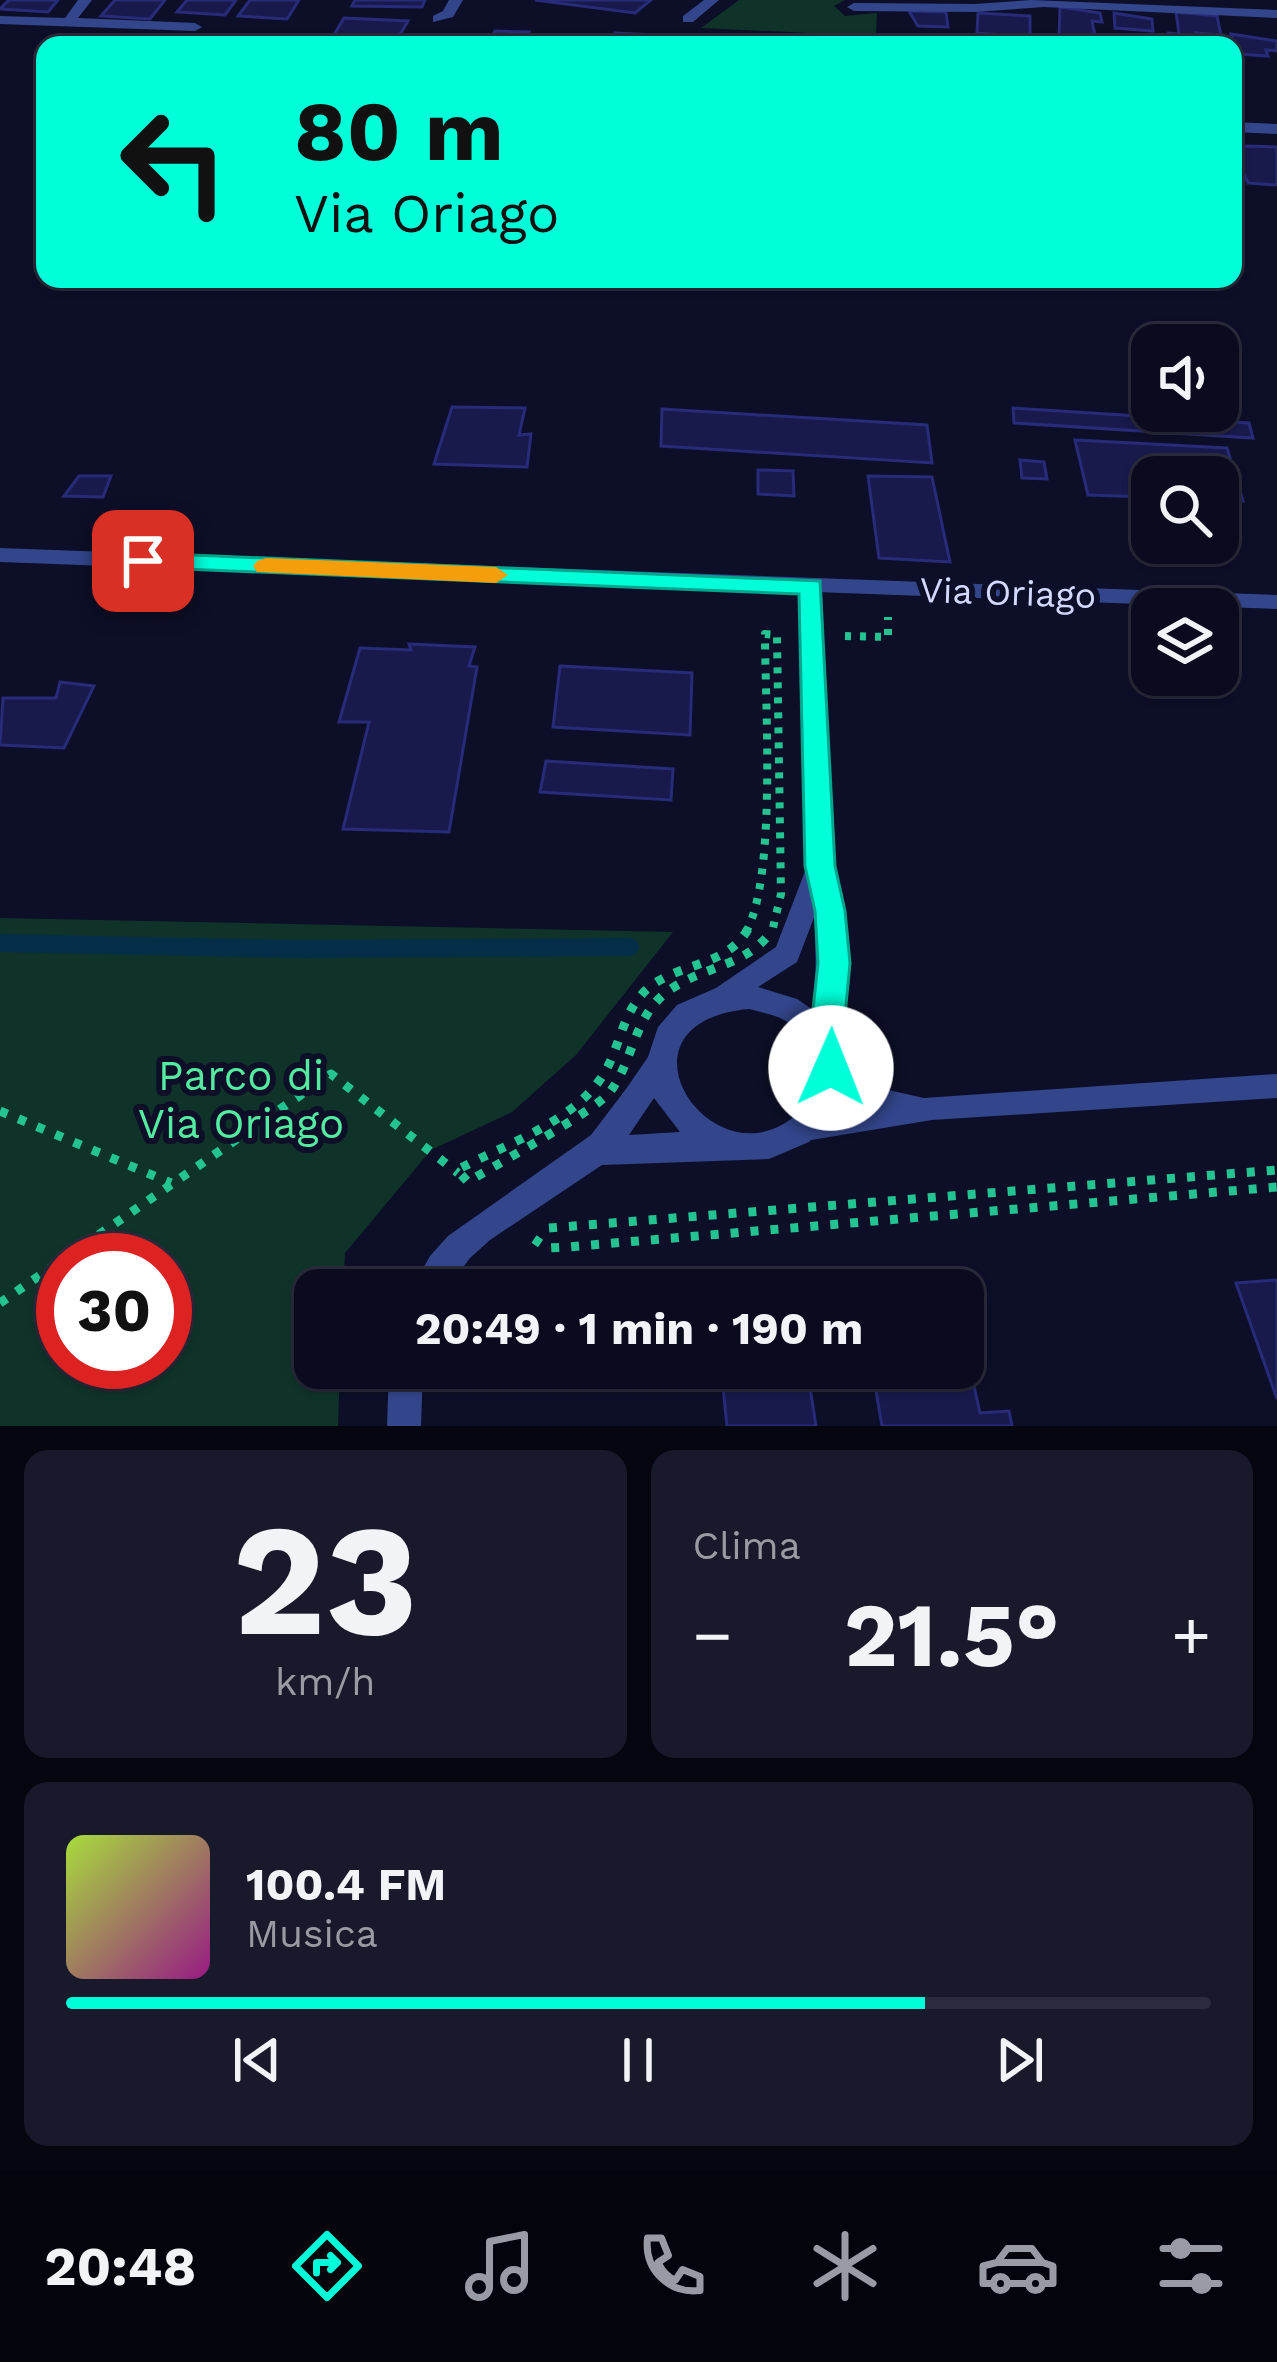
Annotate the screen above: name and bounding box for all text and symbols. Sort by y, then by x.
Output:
text: 80 m [294,82,504,180]
icon: left [96,84,252,240]
text: Via Oriago [294,182,559,245]
map controls [1131,324,1239,696]
button: sound [1131,324,1239,432]
button: search [1131,456,1239,564]
pin [92,510,194,612]
icon: arrive [110,528,176,594]
street label: Via Oriago [919,569,1097,617]
button: layers [1131,588,1239,696]
position arrow [768,1005,894,1131]
park label: Parco di Via Oriago [138,1051,344,1148]
speed limit sign: 30 [36,1233,192,1389]
text: 20:49 · 1 min · 190 m [415,1302,863,1355]
text: 23 [233,1489,418,1672]
text: Clima [693,1523,801,1568]
text: 21.5° [844,1582,1060,1688]
text: − [693,1597,732,1674]
text: + [1171,1597,1211,1674]
text: km/h [275,1659,375,1704]
text: 100.4 FM [246,1858,446,1911]
text: Musica [246,1911,378,1956]
icon: previous [224,2027,290,2093]
icon: pause [605,2027,671,2093]
icon: next [987,2027,1053,2093]
icon: directions [285,2224,369,2308]
icon: music [458,2224,542,2308]
icon: phone [630,2224,714,2308]
icon: climate [803,2224,887,2308]
icon: car [976,2224,1060,2308]
icon: filters [1149,2224,1233,2308]
text: 20:48 [44,2235,196,2298]

